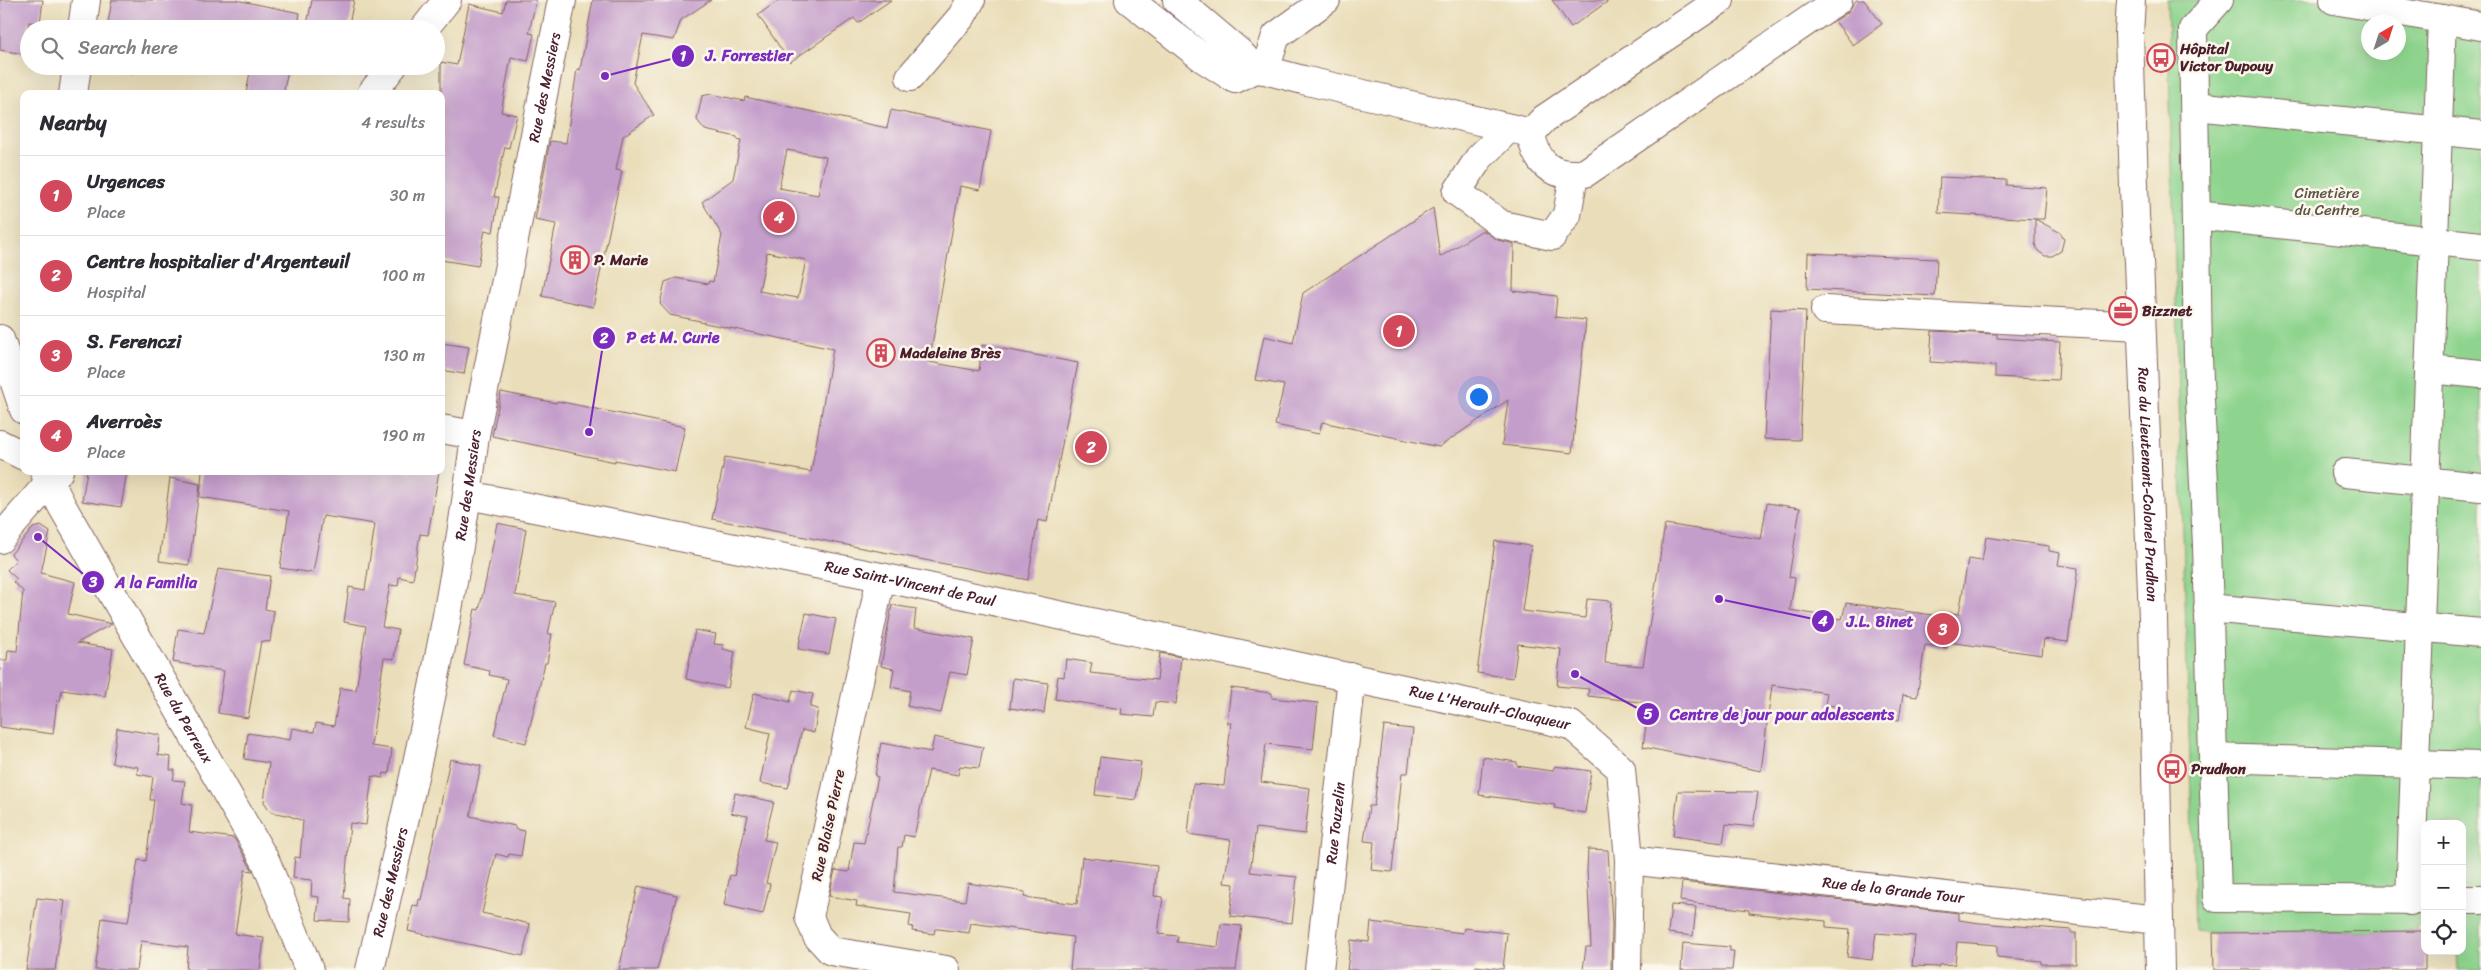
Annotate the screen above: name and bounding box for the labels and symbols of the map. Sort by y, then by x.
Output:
north arrow [2361,15,2406,60]
street label: Rue des Messiers [521,29,568,145]
place label: Hôpital Victor Dupouy [2179,36,2274,79]
callout: J. Forrestier [670,40,803,71]
text: J. Forrestier [704,41,794,70]
text: 1 [680,43,687,69]
bus stop icon: Hôpital Victor Dupouy [2146,43,2176,73]
park label: Cimetière du Centre [2295,180,2360,223]
pin: 4 [763,198,795,236]
building icon: P. Marie [560,245,590,275]
place label: P. Marie [594,247,649,273]
office icon: Bizznet [2108,296,2138,326]
place label: Bizznet [2142,298,2193,324]
pin: 1 [1383,312,1415,350]
callout: P et M. Curie [591,322,729,353]
text: P et M. Curie [627,323,720,352]
text: 2 [599,325,609,351]
building icon: Madeleine Brès [866,338,896,368]
place label: Madeleine Brès [899,340,1002,366]
street label: Rue du Lieutenant-Colonel Prudhon [2130,367,2165,602]
your location [1466,384,1492,410]
street label: Rue des Messiers [447,426,489,542]
pin: 2 [1075,428,1107,466]
street label: Rue Saint-Vincent de Paul [822,553,999,614]
callout: A la Familia [81,566,207,597]
text: A la Familia [114,568,198,597]
text: 3 [88,569,98,595]
callout: J.L. Binet [1811,606,1923,637]
text: J.L. Binet [1845,607,1914,636]
text: 4 [1817,608,1828,634]
pin: 3 [1927,610,1959,648]
street label: Rue du Perreux [147,668,220,769]
street label: Rue L'Herault-Clouqueur [1407,678,1574,738]
callout: Centre de jour pour adolescents [1635,699,1905,730]
text: Centre de jour pour adolescents [1669,700,1895,729]
text: 5 [1643,701,1653,727]
bus stop icon: Prudhon [2157,754,2187,784]
place label: Prudhon [2191,756,2247,782]
street label: Rue Blaise Pierre [803,766,853,883]
street label: Rue Touzelin [1318,781,1353,865]
street label: Rue des Messiers [365,824,416,940]
street label: Rue de la Grande Tour [1821,869,1966,911]

